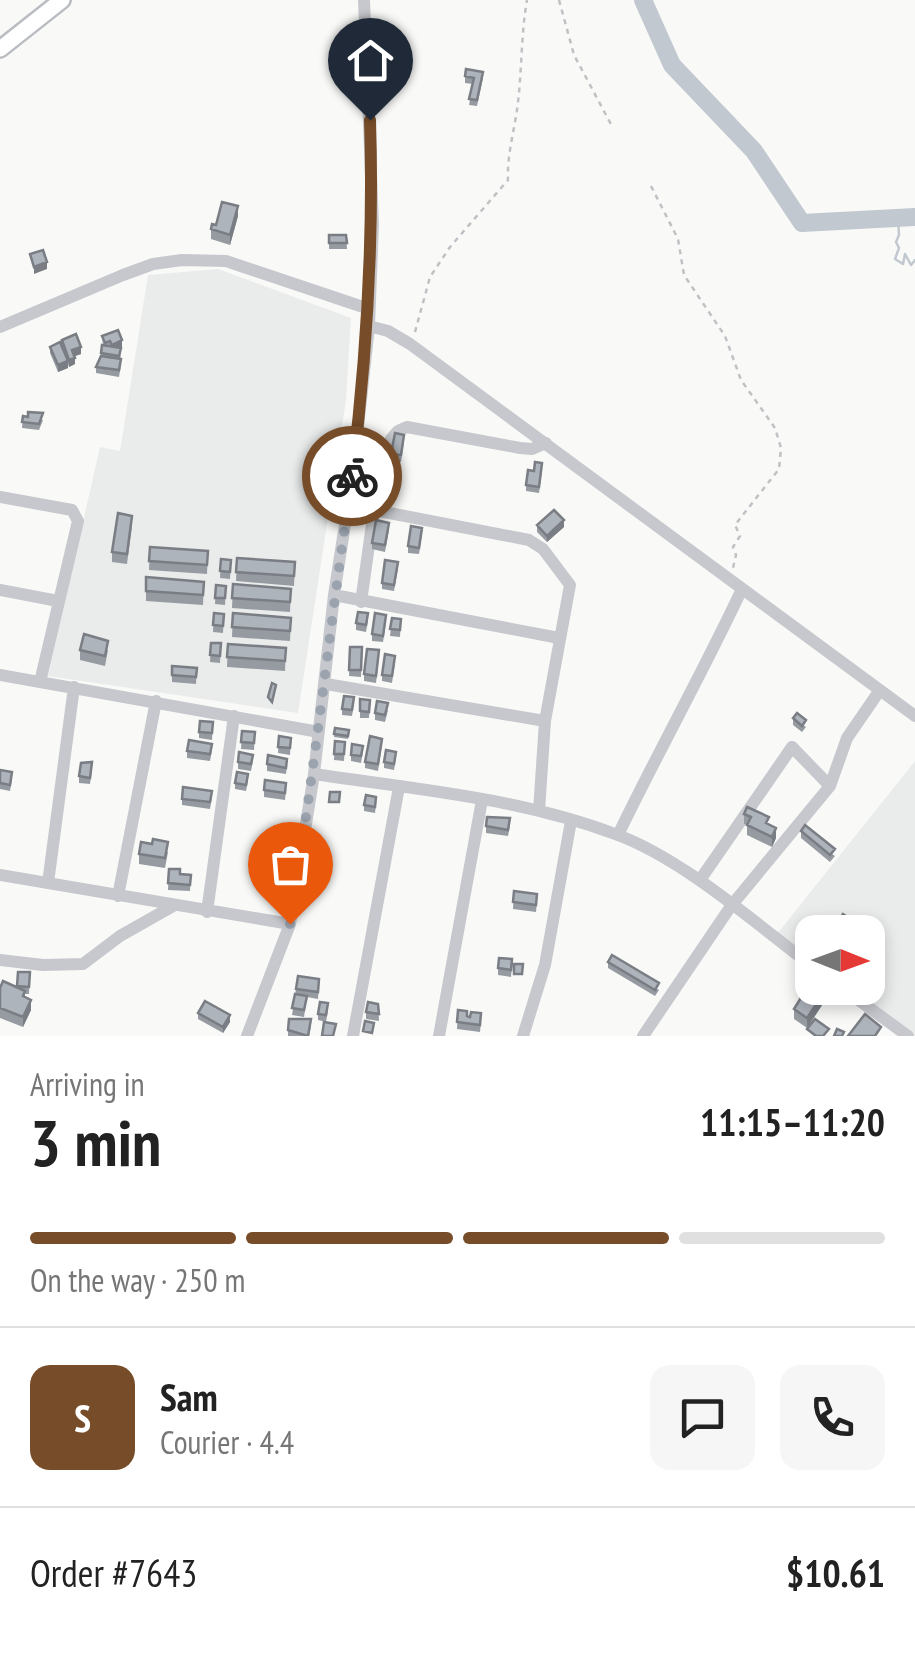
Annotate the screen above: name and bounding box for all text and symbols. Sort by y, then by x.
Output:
pin [328,18,413,121]
icon: home [343,33,398,88]
courier [302,426,402,526]
icon: bike [325,449,380,504]
pin [248,822,333,925]
icon: bag [263,837,318,892]
north arrow [795,915,885,1005]
map controls [795,915,885,1005]
text: Arriving in [30,1063,145,1105]
text: 11:15–11:20 [700,1097,885,1146]
text: 3 min [30,1100,161,1184]
text: On the way · 250 m [30,1259,245,1301]
button: chat [650,1365,755,1470]
button: phone [780,1365,885,1470]
text: Sam [160,1372,218,1421]
text: S [74,1393,91,1442]
text: Courier · 4.4 [160,1421,294,1463]
text: Order #7643 [30,1548,197,1597]
text: $10.61 [786,1548,885,1597]

